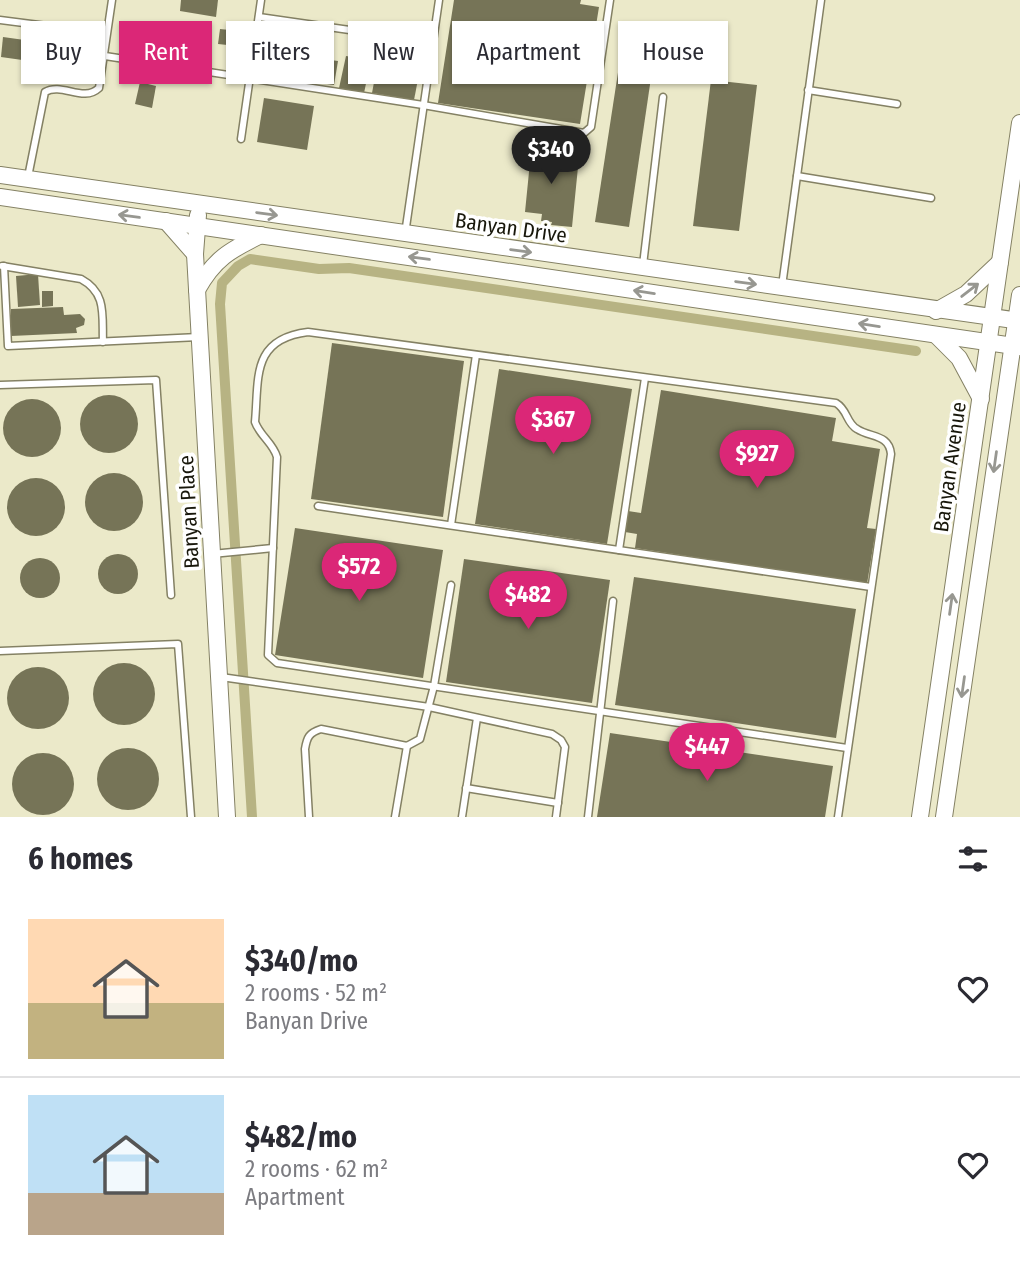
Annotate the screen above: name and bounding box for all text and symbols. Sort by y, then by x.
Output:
chip: Buy [21,21,105,84]
chip: Rent [119,21,212,84]
chip: Filters [226,21,334,84]
chip: New [348,21,438,84]
chip: Apartment [452,21,604,84]
chip: House [618,21,728,84]
pin: $340 [510,127,592,186]
text: $340 [528,135,574,163]
one-way arrow [255,207,278,220]
street label: Banyan Drive [453,207,569,249]
one-way arrow [118,209,141,222]
one-way arrow [509,244,531,257]
one-way arrow [408,251,431,264]
one-way arrow [734,277,757,290]
one-way arrow [961,282,979,297]
one-way arrow [633,285,656,298]
one-way arrow [858,319,881,332]
pin: $367 [512,396,594,456]
street label: Banyan Avenue [928,400,972,534]
text: $367 [531,405,575,433]
pin: $927 [716,430,798,490]
text: $927 [736,439,779,467]
one-way arrow [988,450,1001,473]
street label: Banyan Place [173,455,205,569]
pin: $572 [318,544,400,603]
text: $572 [338,552,380,580]
pin: $482 [487,572,569,631]
text: $482 [505,580,551,608]
one-way arrow [945,593,958,616]
one-way arrow [956,675,969,698]
pin: $447 [666,724,748,783]
text: $447 [685,732,729,760]
icon: filters [954,840,992,878]
text: 6 homes [28,841,133,877]
text: $340/mo [245,943,358,979]
icon: home [84,947,168,1031]
icon: heart [954,970,992,1008]
text: 2 rooms · 52 m² [245,979,387,1007]
text: Banyan Drive [245,1007,368,1035]
text: $482/mo [245,1119,357,1155]
icon: home [84,1123,168,1207]
icon: heart [954,1146,992,1184]
text: 2 rooms · 62 m² [245,1155,388,1183]
text: Apartment [245,1183,345,1211]

